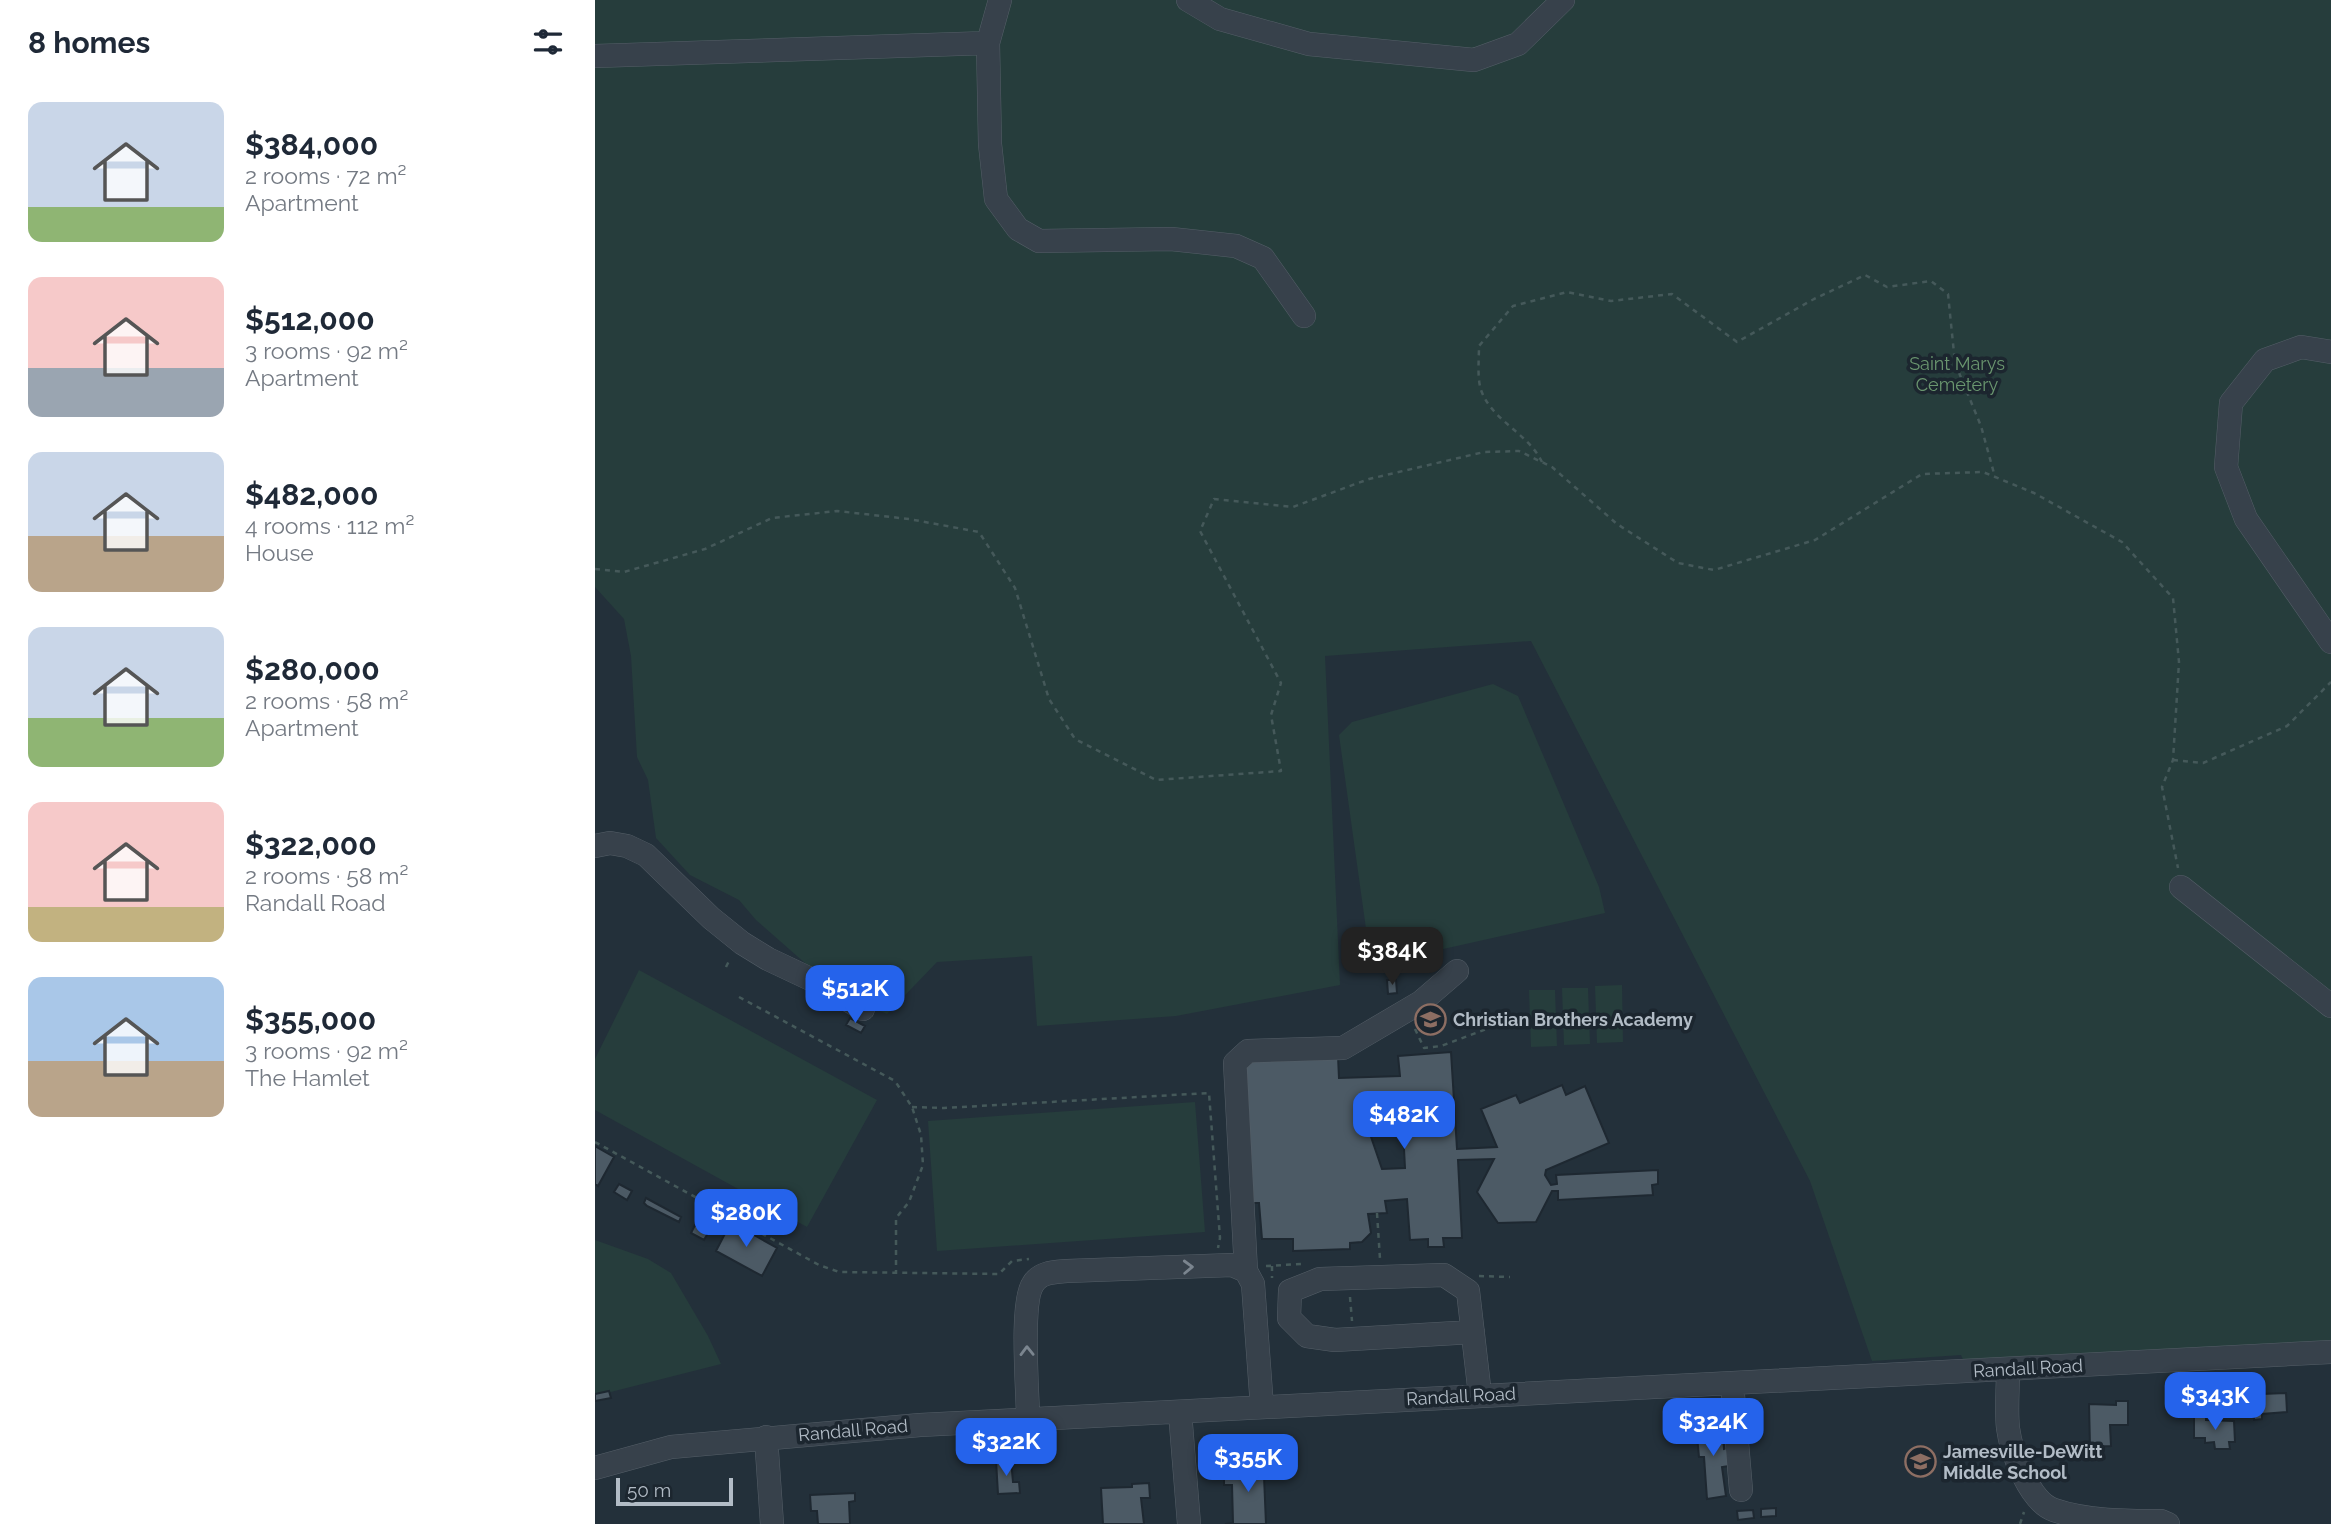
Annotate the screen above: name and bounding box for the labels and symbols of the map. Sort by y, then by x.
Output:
park label: Saint Marys Cemetery [1909,353,2005,395]
pin: $384K [1343,928,1441,987]
pin: $512K [806,965,904,1025]
school or university icon: Christian Brothers Academy [1413,1002,1447,1036]
place label: Christian Brothers Academy [1453,1009,1693,1030]
pin: $482K [1355,1092,1453,1151]
pin: $280K [697,1190,795,1249]
one-way arrow [1183,1259,1194,1274]
one-way arrow [1019,1345,1035,1356]
street label: Randall Road [1973,1355,2083,1381]
pin: $343K [2166,1372,2264,1432]
street label: Randall Road [1406,1383,1516,1409]
pin: $324K [1664,1398,1762,1458]
street label: Randall Road [797,1415,909,1445]
pin: $322K [957,1418,1055,1478]
pin: $355K [1199,1434,1297,1494]
place label: Jamesville-DeWitt Middle School [1943,1441,2102,1483]
school or university icon: Jamesville-DeWitt Middle School [1903,1444,1937,1478]
scale bar [616,1475,733,1507]

